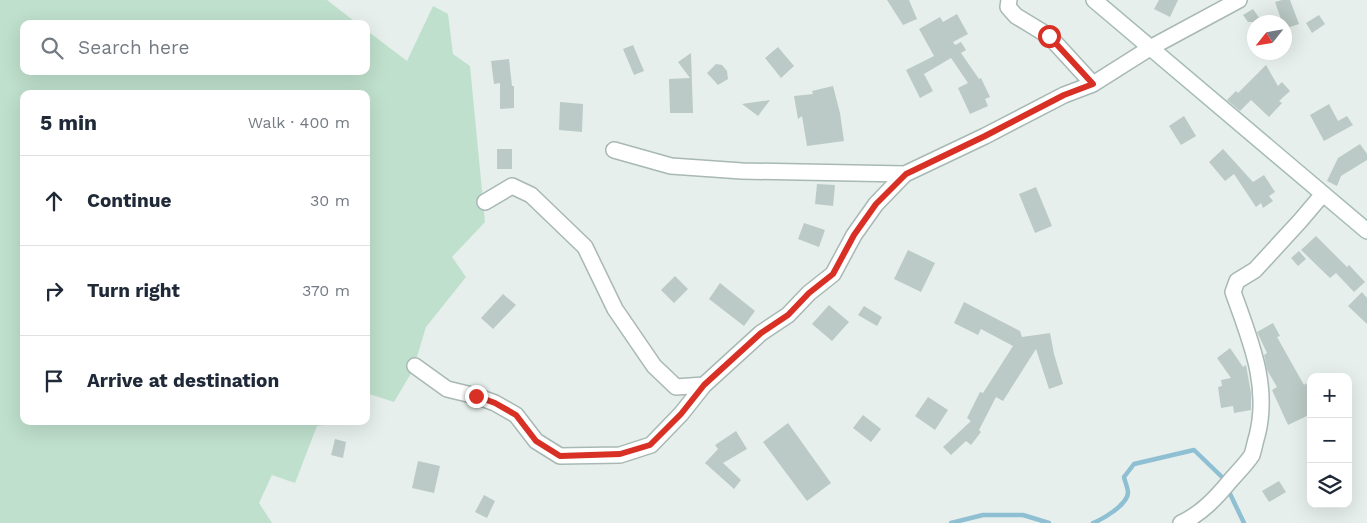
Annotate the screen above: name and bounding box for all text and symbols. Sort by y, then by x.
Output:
north arrow [1247,15,1292,60]
search box [20,20,370,75]
route start [1038,25,1061,48]
icon: search [38,34,66,62]
text: Search here [78,36,189,59]
text: 5 min [40,110,97,135]
text: Walk · 400 m [248,113,350,132]
icon: ahead [40,187,68,215]
text: Continue [87,189,171,212]
text: 30 m [310,191,350,210]
icon: right [40,277,68,305]
text: Turn right [87,279,180,302]
text: 370 m [302,281,350,300]
icon: arrive [40,367,68,395]
text: Arrive at destination [87,369,279,392]
map controls [1307,373,1352,508]
button: + [1307,373,1352,418]
route end [465,385,488,408]
button: − [1307,418,1352,463]
button: layers [1307,463,1352,508]

